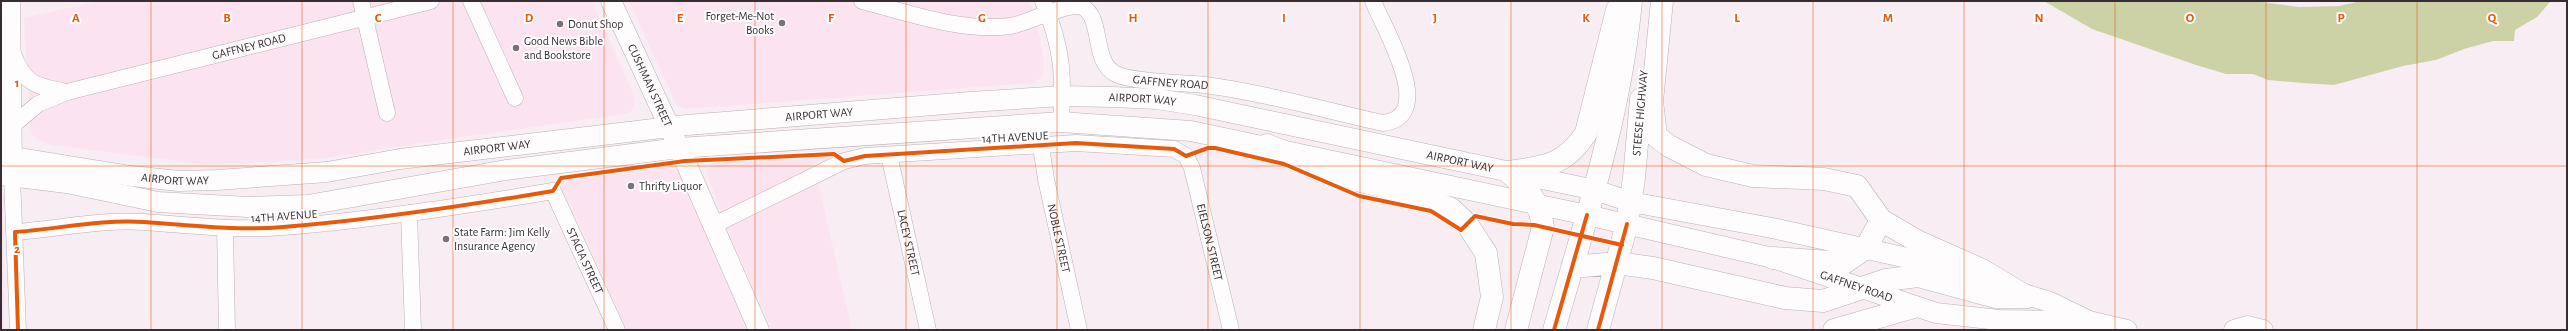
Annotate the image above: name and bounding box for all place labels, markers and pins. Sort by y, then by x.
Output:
place label: Forget-Me-Not Books [705,10,774,36]
place label: Donut Shop [568,18,623,30]
marker: Forget-Me-Not Books [777,18,787,28]
marker: Donut Shop [555,19,565,29]
place label: Good News Bible and Bookstore [524,35,603,61]
marker: Good News Bible and Bookstore [511,43,521,53]
place label: Thrifty Liquor [639,180,702,193]
marker: Thrifty Liquor [626,181,636,191]
place label: State Farm: Jim Kelly Insurance Agency [454,226,550,253]
marker: State Farm: Jim Kelly Insurance Agency [441,234,451,244]

